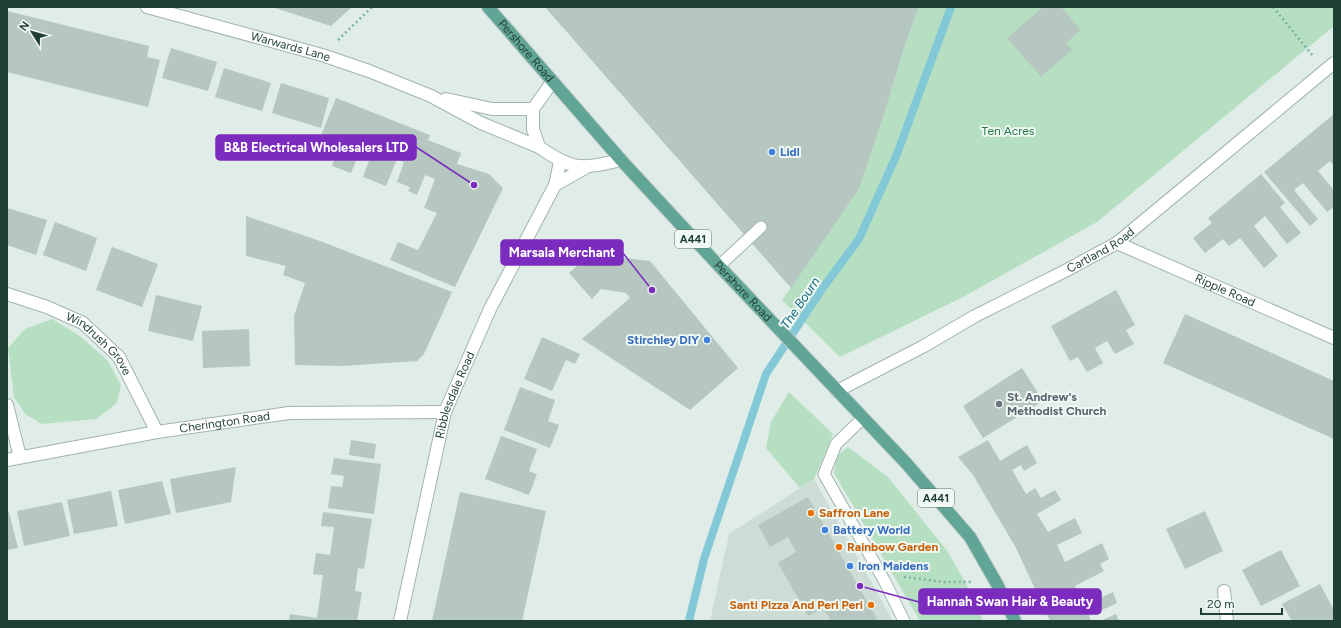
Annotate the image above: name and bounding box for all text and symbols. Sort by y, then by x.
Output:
north arrow [12,12,52,52]
street label: Pershore Road [495,17,557,85]
text: N [17,19,32,34]
street label: Warwards Lane [249,29,333,65]
park label: Ten Acres [982,124,1035,138]
callout: B&B Electrical Wholesalers LTD [216,135,416,160]
text: B&B Electrical Wholesalers LTD [224,140,408,155]
place label: Lidl [780,145,800,159]
marker: Lidl [767,147,777,157]
street label: Cartland Road [1064,225,1137,276]
road number: A441 [675,230,711,248]
callout: Marsala Merchant [501,240,623,265]
text: Marsala Merchant [509,245,615,260]
street label: Pershore Road [711,258,775,324]
street label: Ripple Road [1193,271,1257,310]
water label: The Bourn [777,274,823,332]
street label: Windrush Grove [64,309,134,378]
place label: Stirchley DIY [627,333,699,347]
marker: Stirchley DIY [702,335,712,345]
street label: Ribblesdale Road [432,349,478,440]
place label: St. Andrew's Methodist Church [1007,390,1107,418]
marker: St. Andrew's Methodist Church [994,399,1004,409]
street label: Cherington Road [179,409,271,436]
road number: A441 [918,489,954,507]
place label: Saffron Lane [819,506,890,520]
marker: Saffron Lane [806,508,816,518]
place label: Battery World [833,523,910,537]
marker: Battery World [820,525,830,535]
place label: Rainbow Garden [847,540,938,554]
marker: Rainbow Garden [834,542,844,552]
place label: Iron Maidens [858,559,929,573]
marker: Iron Maidens [845,561,855,571]
callout: Hannah Swan Hair & Beauty [919,589,1101,614]
scale bar [1201,590,1282,616]
text: Hannah Swan Hair & Beauty [927,594,1094,609]
text: 20 m [1207,597,1235,611]
place label: Santi Pizza And Peri Peri [729,598,863,612]
marker: Santi Pizza And Peri Peri [866,600,876,610]

